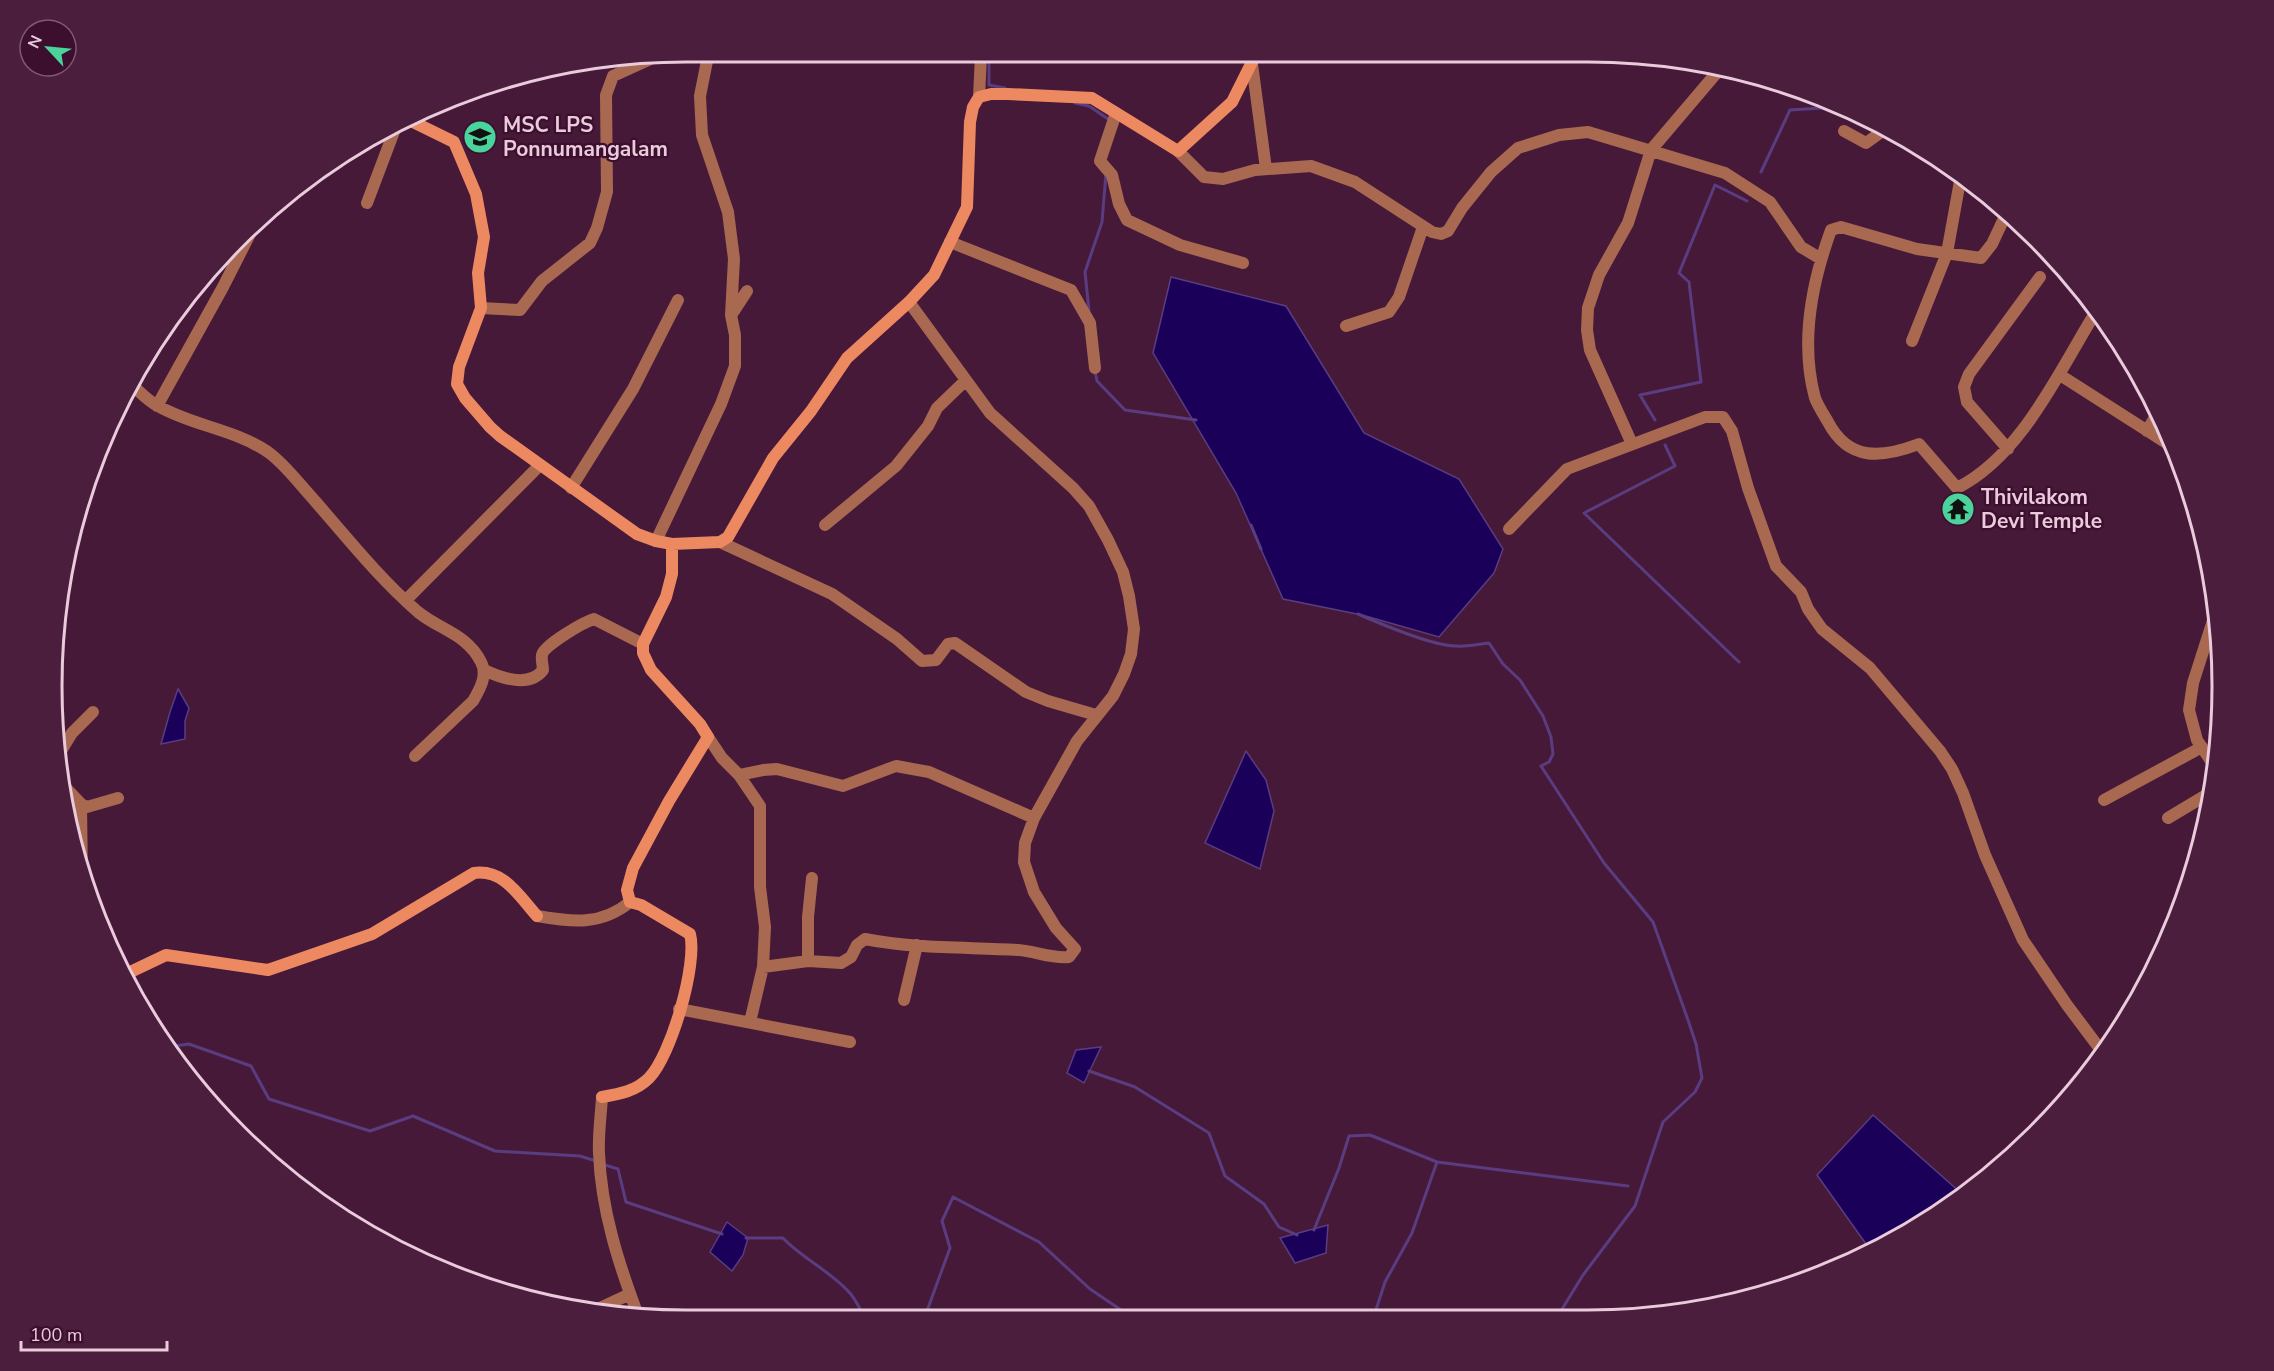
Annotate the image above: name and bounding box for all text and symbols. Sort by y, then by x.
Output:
north arrow [18,18,78,78]
text: N [23,32,48,52]
place label: MSC LPS Ponnumangalam [503,111,668,163]
school or university icon: MSC LPS Ponnumangalam [462,119,498,155]
place label: Thivilakom Devi Temple [1981,483,2102,535]
temple icon: Thivilakom Devi Temple [1940,491,1976,527]
scale bar [21,1314,166,1352]
text: 100 m [30,1323,82,1347]

